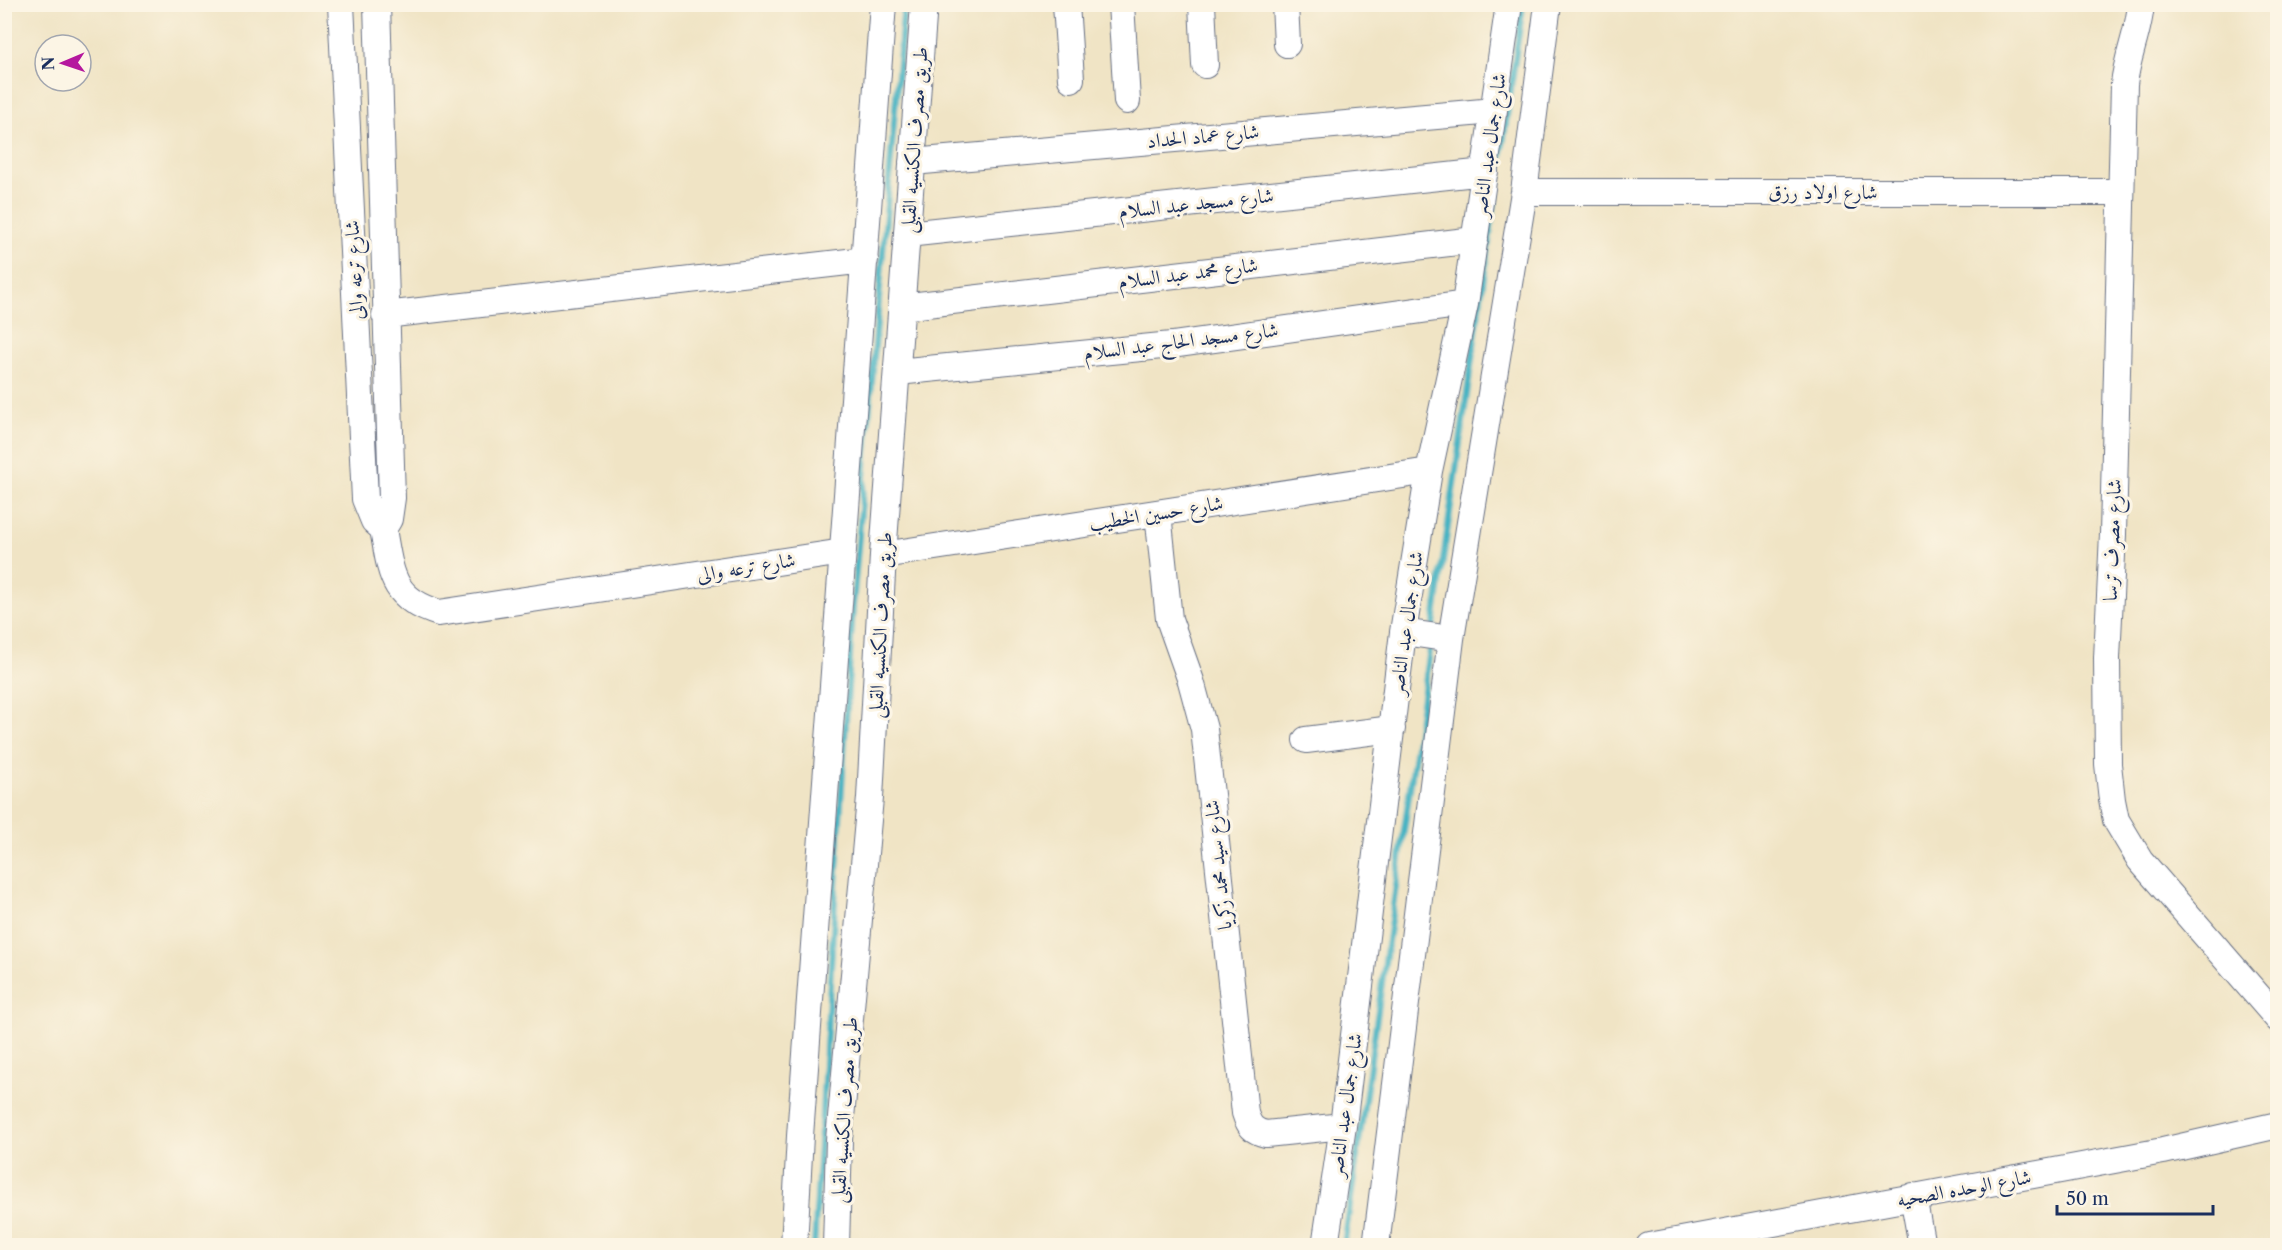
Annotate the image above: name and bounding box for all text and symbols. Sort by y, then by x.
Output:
north arrow [33,33,93,93]
street label: طريق مصرف الكنسيه القبلى [896,46,935,234]
text: N [38,56,58,71]
street label: شارع جمال عبد الناصر [1467,72,1517,221]
street label: شارع عماد الحداد [1146,119,1261,159]
street label: شارع اولاد رزق [1768,180,1878,210]
street label: شارع مسجد عبد السلام [1117,183,1275,229]
street label: شارع ترعه والى [339,219,375,320]
street label: شارع محمد عبد السلام [1117,253,1260,299]
street label: شارع مسجد الحاج عبد السلام [1082,317,1280,371]
street label: شارع مصرف ترسا [2098,479,2132,602]
street label: شارع حسين الخطيب [1087,491,1226,541]
street label: طريق مصرف الكنسيه القبلى [863,531,900,719]
street label: شارع ترعه والى [695,547,798,593]
street label: شارع جمال عبد الناصر [1384,550,1434,699]
street label: شارع سيد محمد زكريا [1199,798,1243,931]
street label: طريق مصرف الكنسيه القبلى [826,1016,865,1204]
street label: شارع جمال عبد الناصر [1323,1032,1373,1181]
street label: شارع الوحده الصحيه [1895,1164,2034,1218]
scale bar [2057,1178,2213,1216]
text: 50 m [2066,1188,2109,1210]

